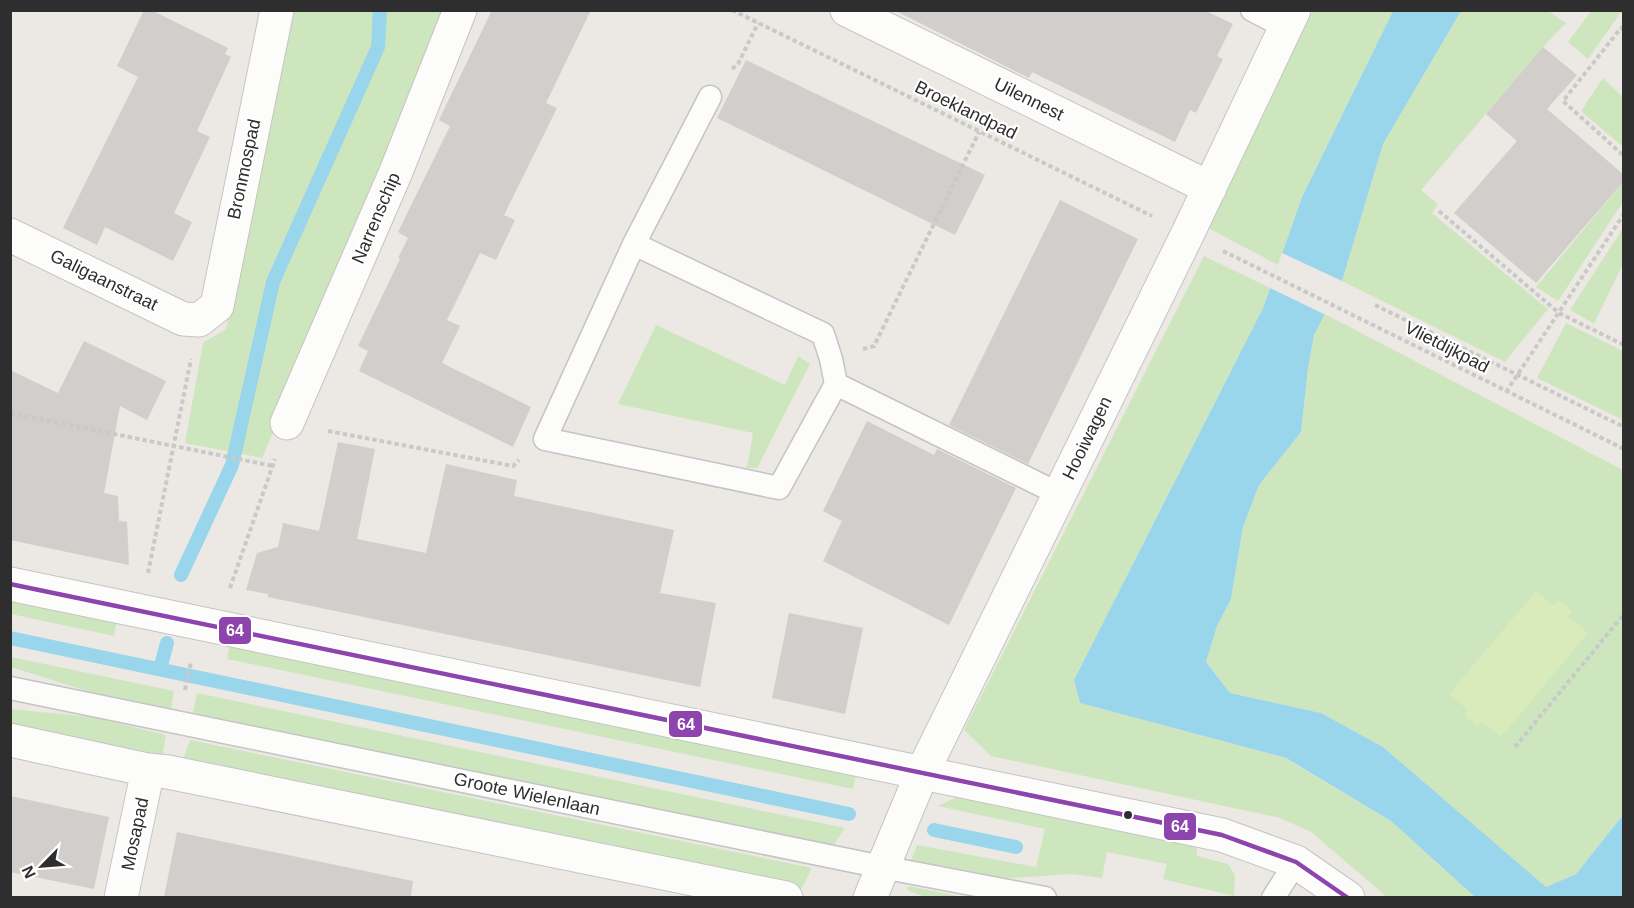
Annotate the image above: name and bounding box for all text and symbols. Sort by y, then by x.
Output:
street label: Uilennest [991,74,1067,124]
street label: Broeklandpad [912,77,1020,143]
street label: Bronmospad [224,117,264,221]
street label: Narrenschip [348,169,404,267]
street label: Galigaanstraat [47,245,161,315]
street label: Vlietdijkpad [1401,317,1493,377]
street label: Hooiwagen [1058,393,1116,483]
line badge: 64 [218,616,252,645]
text: 64 [226,622,244,639]
line badge: 64 [668,710,703,738]
text: 64 [677,716,695,733]
street label: Groote Wielenlaan [452,769,602,819]
street label: Mosapad [118,796,152,872]
unlabelled marker [1122,809,1134,821]
line badge: 64 [1163,812,1197,841]
text: 64 [1171,818,1189,835]
north arrow [12,836,72,896]
text: N [19,863,39,881]

